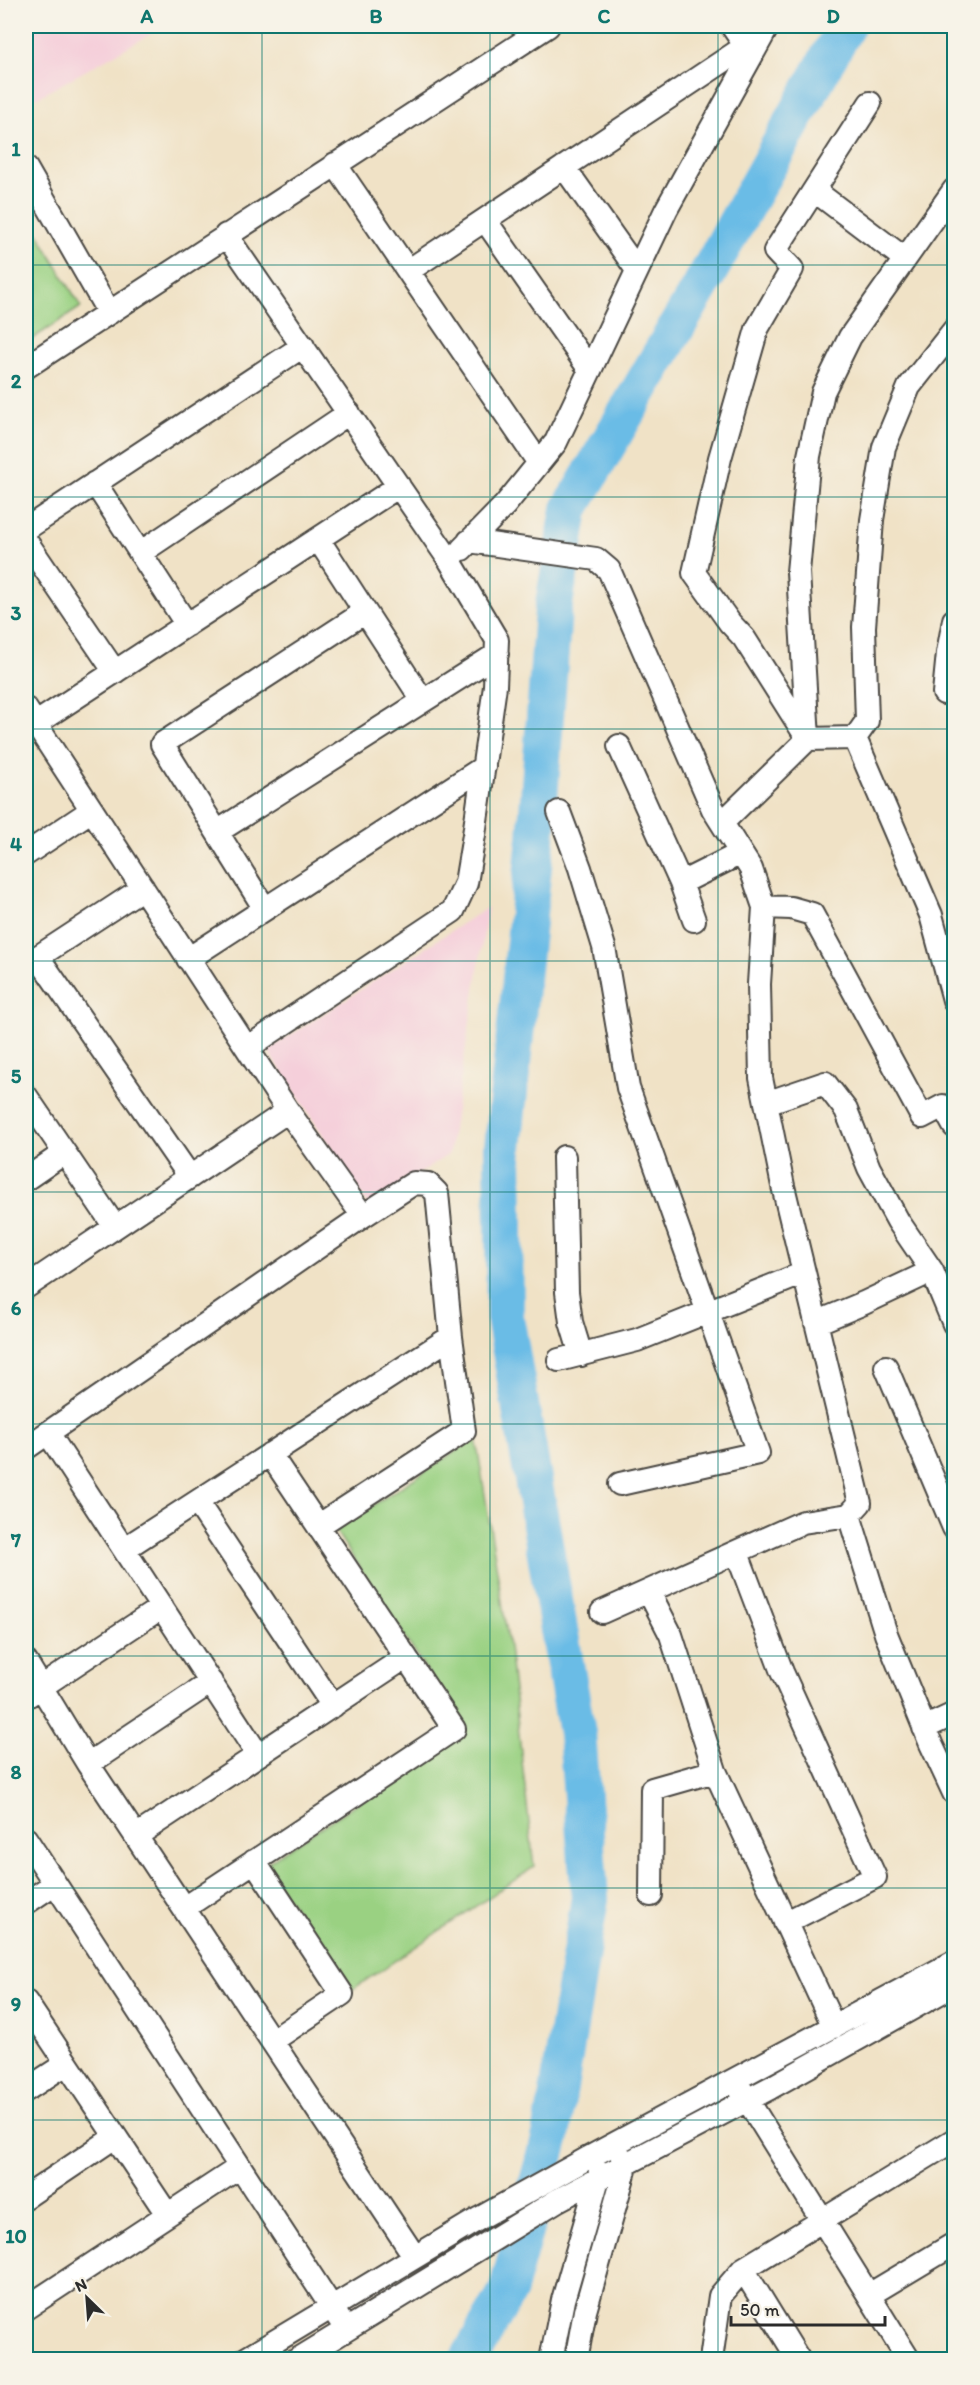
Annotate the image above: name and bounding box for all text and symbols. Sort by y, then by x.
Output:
text: A [140,4,154,28]
text: B [370,4,383,28]
text: C [598,4,611,28]
text: D [826,4,840,28]
text: 1 [11,137,21,161]
text: 2 [11,369,22,393]
text: 3 [11,601,22,625]
text: 4 [10,832,22,856]
text: 5 [11,1064,22,1088]
text: 6 [11,1296,22,1320]
text: 7 [10,1528,21,1552]
text: 8 [11,1760,22,1784]
text: 9 [11,1992,21,2016]
text: 10 [5,2224,27,2248]
north arrow [57,2268,117,2328]
text: N [72,2274,90,2296]
scale bar [731,2289,886,2327]
text: 50 m [740,2299,780,2321]

